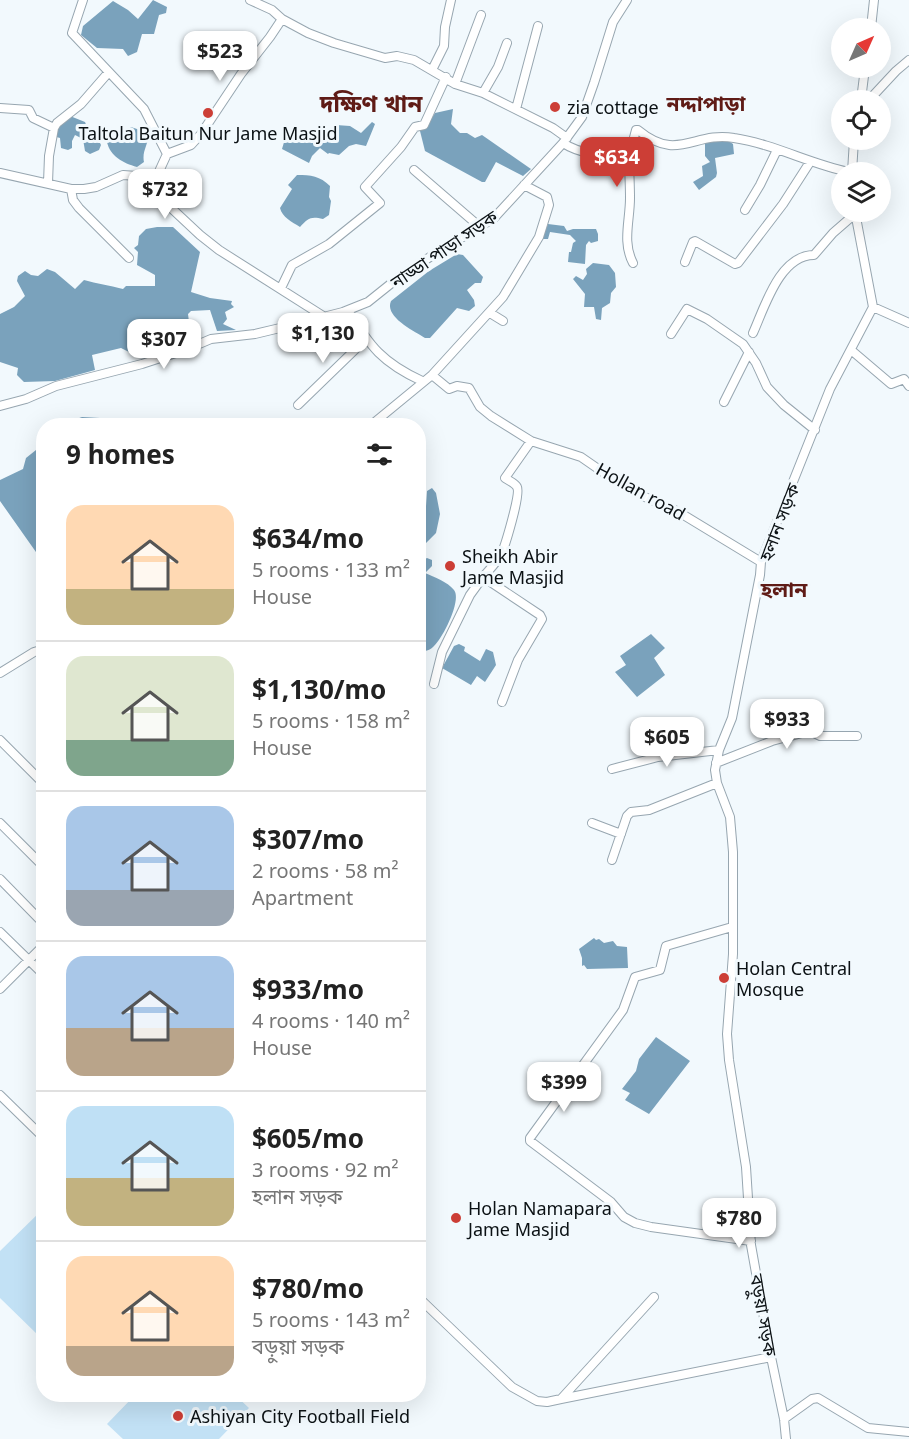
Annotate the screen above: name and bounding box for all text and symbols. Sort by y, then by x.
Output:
north arrow [831,18,891,78]
map controls [831,18,891,222]
pin: $523 [184,31,256,82]
text: $523 [197,37,243,64]
district label: দক্ষিণ খান [319,86,423,119]
district label: নদ্দাপাড়া [666,89,746,117]
button: locate [831,90,891,150]
place label: zia cottage [567,95,659,119]
marker: zia cottage [548,100,562,114]
marker: Taltola Baitun Nur Jame Masjid [201,106,215,120]
place label: Taltola Baitun Nur Jame Masjid [79,121,337,145]
pin: $634 [581,137,653,188]
text: $634 [594,143,640,170]
button: layers [831,162,891,222]
pin: $732 [129,169,201,220]
text: $732 [142,175,188,202]
street label: নাড্ডা পাড়া সড়ক [385,204,502,294]
pin: $1,130 [274,313,372,364]
pin: $307 [128,319,200,370]
text: $1,130 [292,319,354,346]
text: $307 [141,325,187,352]
text: 9 homes [66,436,175,472]
icon: filters [363,438,396,471]
street label: Hollan road [592,457,690,525]
street label: হলান সড়ক [753,479,805,565]
text: $634/mo [252,520,364,556]
icon: home [114,529,186,601]
place label: Sheikh Abir Jame Masjid [460,544,564,589]
text: 5 rooms · 133 m² [252,556,410,583]
marker: Sheikh Abir Jame Masjid [443,559,457,573]
district label: হলান [760,575,808,603]
text: House [252,583,312,610]
text: $1,130/mo [252,671,386,707]
icon: home [114,680,186,752]
pin: $933 [751,699,823,750]
text: $933 [764,705,810,732]
text: 5 rooms · 158 m² [252,707,410,734]
pin: $605 [631,717,703,768]
text: $605 [644,723,690,750]
text: House [252,734,312,761]
text: $307/mo [252,821,364,857]
icon: home [114,830,186,902]
text: 2 rooms · 58 m² [252,857,399,884]
text: Apartment [252,884,353,911]
place label: Holan Central Mosque [736,956,852,1001]
text: $933/mo [252,971,364,1007]
marker: Holan Central Mosque [717,971,731,985]
icon: home [114,980,186,1052]
text: 4 rooms · 140 m² [252,1007,410,1034]
text: House [252,1034,312,1061]
pin: $399 [528,1062,600,1113]
text: $399 [541,1068,587,1095]
text: $605/mo [252,1120,364,1156]
icon: home [114,1130,186,1202]
text: 3 rooms · 92 m² [252,1156,399,1183]
text: হলান সড়ক [252,1183,343,1210]
place label: Holan Namapara Jame Masjid [466,1196,612,1241]
pin: $780 [703,1198,775,1249]
text: $780 [716,1204,762,1231]
marker: Holan Namapara Jame Masjid [449,1211,463,1225]
text: $780/mo [252,1270,364,1306]
street label: বড়ুয়া সড়ক [741,1271,783,1359]
icon: home [114,1280,186,1352]
text: 5 rooms · 143 m² [252,1306,410,1333]
text: বড়ুয়া সড়ক [252,1333,344,1360]
place label: Ashiyan City Football Field [190,1404,410,1428]
marker: Ashiyan City Football Field [171,1409,185,1423]

